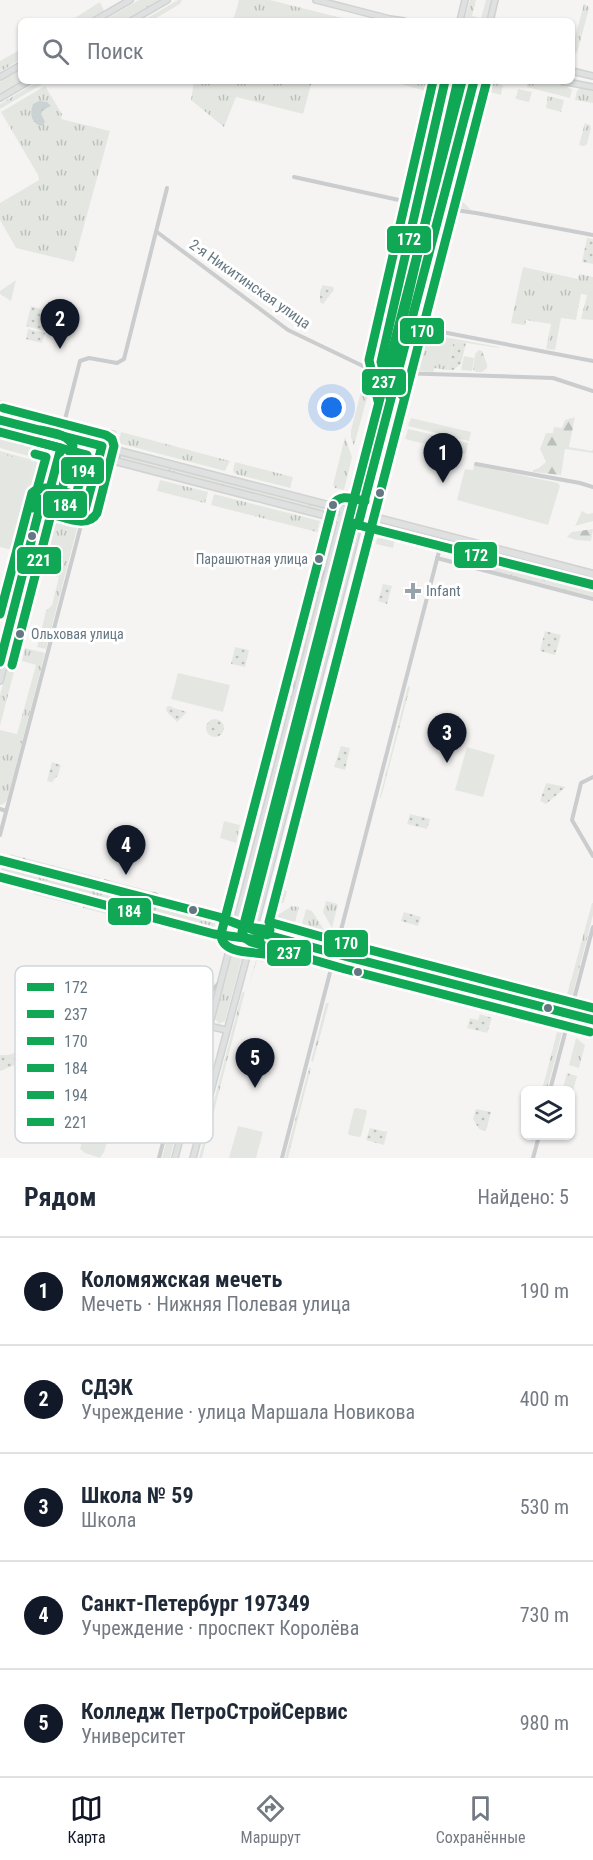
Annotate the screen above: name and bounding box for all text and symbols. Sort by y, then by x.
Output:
search box [18,18,575,84]
icon: search [39,35,72,68]
text: Поиск [87,39,144,64]
line badge: 172 [386,225,432,254]
text: 172 [397,230,421,249]
street label: 2-я Никитинская улица [186,235,314,333]
pin: 2 [40,300,80,349]
line badge: 170 [399,317,445,345]
text: 170 [410,322,434,341]
line badge: 237 [361,368,407,396]
text: 237 [372,373,396,392]
your location [317,393,346,422]
pin: 1 [424,434,462,483]
line badge: 194 [60,456,105,485]
text: 194 [71,462,95,481]
unlabelled marker [374,487,386,499]
line badge: 184 [42,490,88,519]
text: 184 [53,496,77,515]
unlabelled marker [327,499,339,511]
unlabelled marker [26,530,38,542]
line badge: 172 [453,541,498,569]
line badge: 221 [16,546,62,575]
text: 172 [464,546,488,565]
text: 221 [27,551,51,570]
place label: Парашютная улица [196,551,308,567]
marker: Парашютная улица [313,553,325,565]
marker: Infant [404,582,422,600]
place label: Infant [426,582,461,600]
place label: Ольховая улица [31,626,124,642]
marker: Ольховая улица [14,628,26,640]
pin: 3 [428,714,466,763]
pin: 4 [106,826,146,875]
line badge: 184 [107,897,152,926]
text: 184 [117,902,141,921]
unlabelled marker [187,904,199,916]
line badge: 170 [323,929,369,958]
text: 170 [334,934,358,953]
line badge: 237 [266,939,312,967]
text: 237 [277,944,301,963]
legend [15,966,213,1143]
unlabelled marker [352,966,364,978]
text: 172 [64,978,88,997]
unlabelled marker [542,1002,554,1014]
text: 237 [64,1005,88,1024]
text: 170 [64,1032,88,1051]
pin: 5 [236,1038,274,1088]
text: 184 [64,1059,88,1078]
text: 194 [64,1086,88,1105]
map controls [521,1086,575,1140]
button: layers [521,1086,575,1140]
text: 221 [64,1113,88,1132]
text: Рядом [24,1182,96,1212]
text: Найдено: 5 [477,1185,569,1209]
text: Коломяжская мечеть [81,1267,282,1292]
text: 1 [38,1279,49,1303]
text: 190 m [520,1279,569,1303]
text: Мечеть · Нижняя Полевая улица [81,1292,351,1316]
text: СДЭК [81,1375,133,1400]
text: 2 [38,1387,49,1411]
text: 400 m [520,1387,569,1411]
text: Учреждение · улица Маршала Новикова [81,1400,415,1424]
text: Школа № 59 [81,1483,194,1508]
text: 3 [38,1495,49,1519]
text: 530 m [520,1495,569,1519]
text: Школа [81,1508,136,1532]
text: Санкт-Петербург 197349 [81,1591,310,1616]
text: 4 [38,1603,49,1627]
text: 730 m [520,1603,569,1627]
text: Учреждение · проспект Королёва [81,1616,359,1640]
text: Колледж ПетроСтройСервис [81,1699,348,1724]
text: 5 [38,1711,49,1735]
text: 980 m [520,1711,569,1735]
text: Университет [81,1724,186,1748]
tab: Карта [67,1792,106,1847]
tab: Маршрут [241,1792,301,1847]
tab: Сохранённые [436,1792,526,1847]

